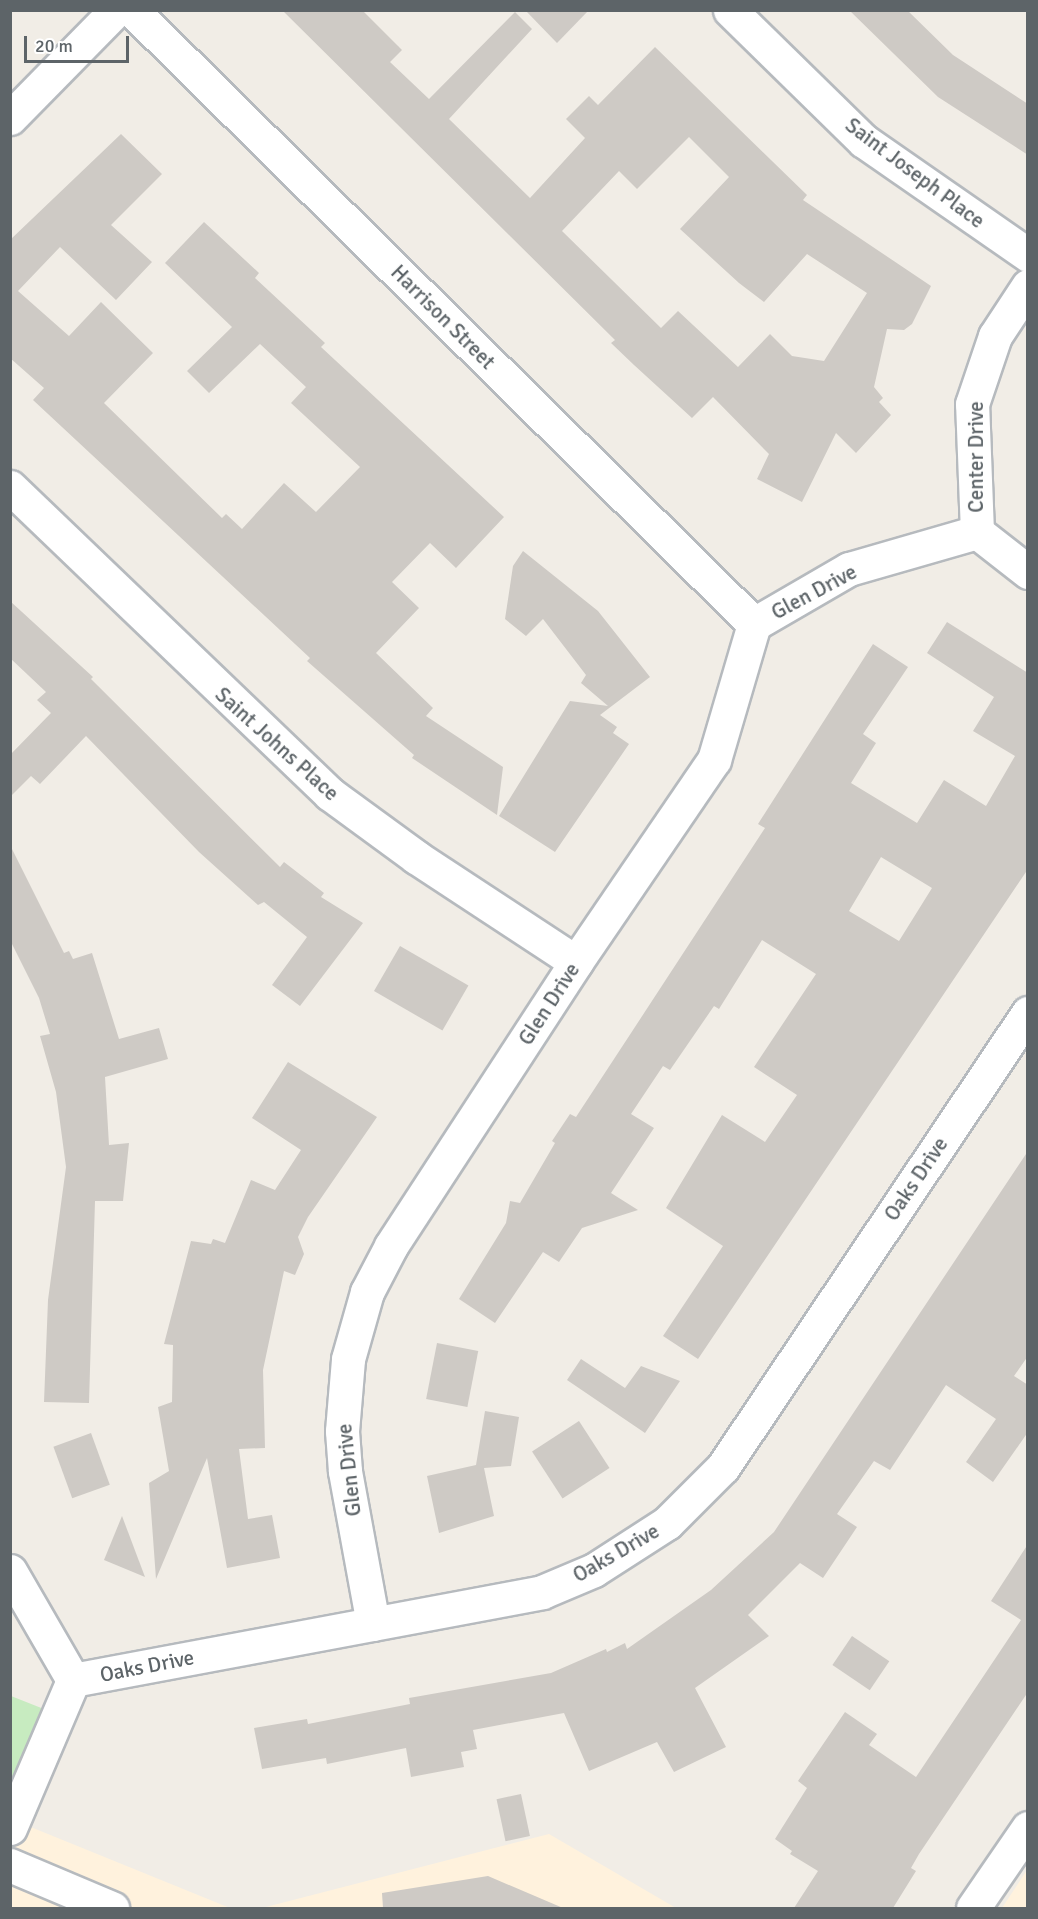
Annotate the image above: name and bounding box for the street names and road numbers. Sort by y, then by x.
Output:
street label: Saint Joseph Place [840,112,990,234]
street label: Harrison Street [386,260,500,374]
street label: Center Drive [963,401,989,513]
street label: Glen Drive [767,559,861,625]
street label: Saint Johns Place [210,682,344,806]
street label: Glen Drive [513,958,585,1050]
street label: Oaks Drive [879,1132,953,1226]
street label: Glen Drive [332,1422,366,1518]
street label: Oaks Drive [568,1518,664,1588]
street label: Oaks Drive [98,1645,196,1687]

